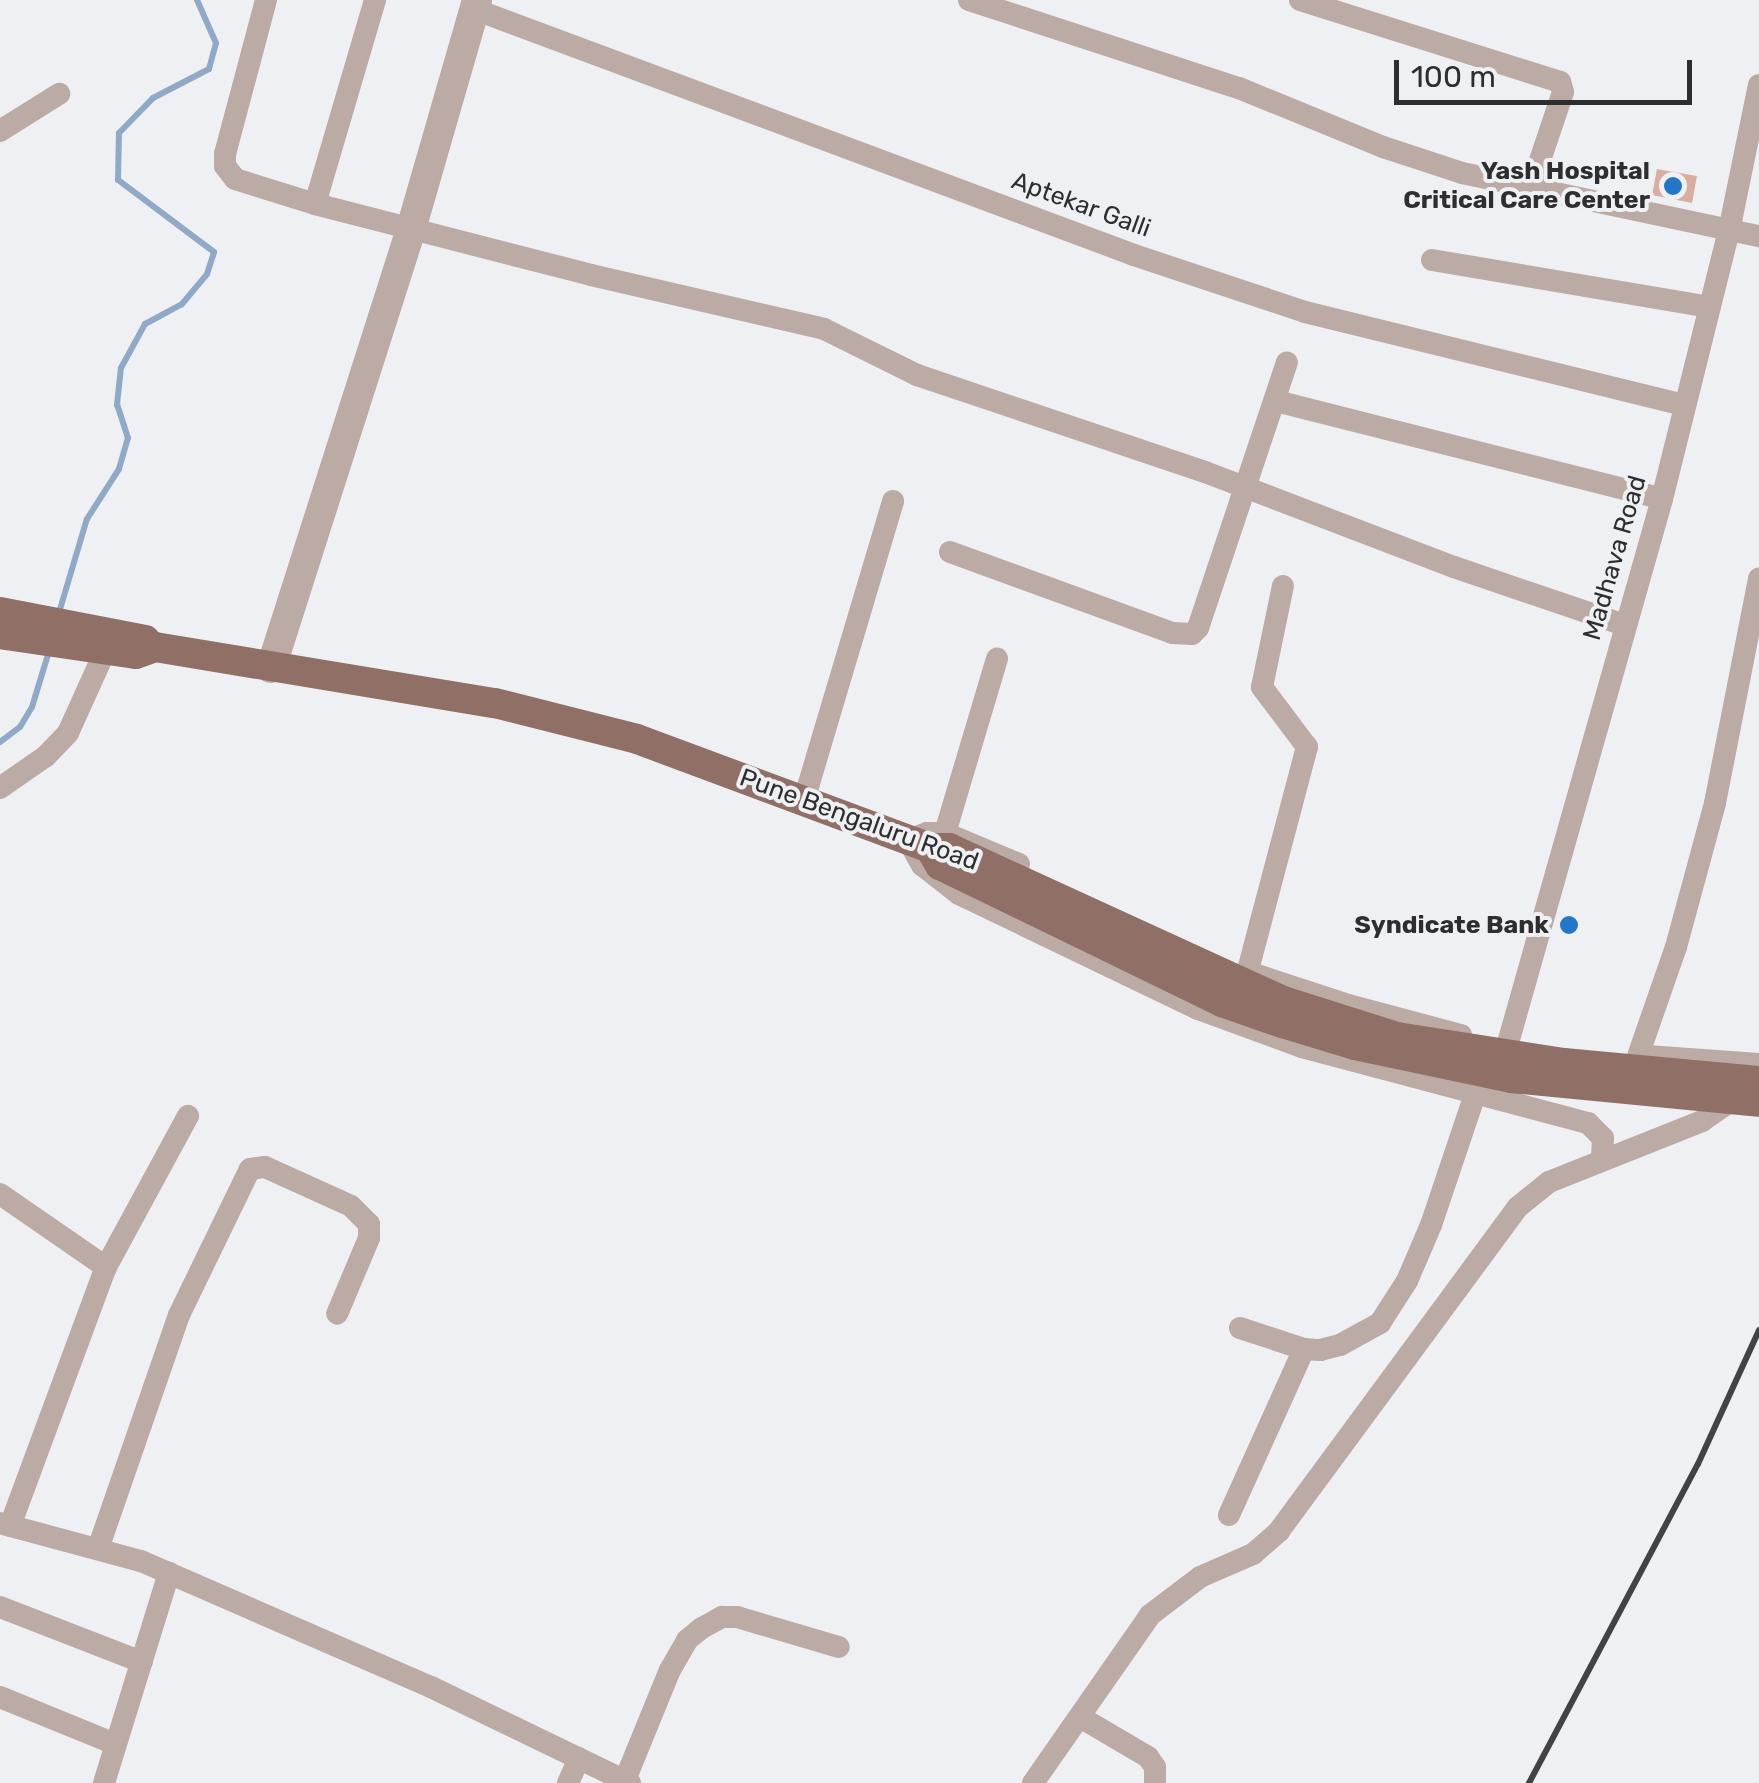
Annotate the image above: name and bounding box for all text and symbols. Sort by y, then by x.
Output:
scale bar [1399,40,1696,102]
text: 100 m [1411,59,1496,95]
place label: Yash Hospital Critical Care Center [1403,157,1650,216]
street label: Aptekar Galli [1007,166,1155,244]
marker: Yash Hospital Critical Care Center [1660,173,1686,199]
street label: Madhava Road [1577,472,1653,644]
street label: Pune Bengaluru Road [735,763,983,877]
place label: Syndicate Bank [1354,910,1549,940]
marker: Syndicate Bank [1558,914,1580,936]

